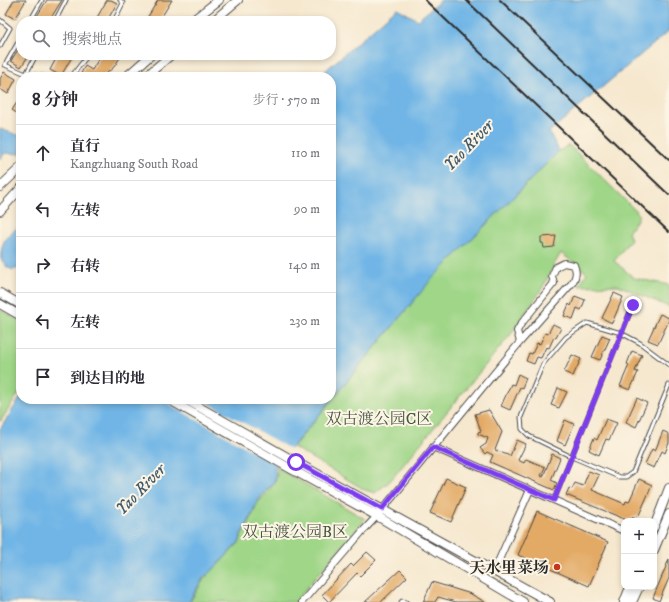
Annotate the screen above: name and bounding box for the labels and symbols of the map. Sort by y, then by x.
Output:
water label: Yao River [439,114,500,176]
route end [624,296,642,314]
park label: 双古渡公园C区 [326,409,432,429]
route start [287,453,305,471]
water label: Yao River [111,458,172,520]
park label: 双古渡公园B区 [242,522,348,542]
place label: 天水里菜场 [469,558,549,578]
marker: 天水里菜场 [552,562,562,572]

